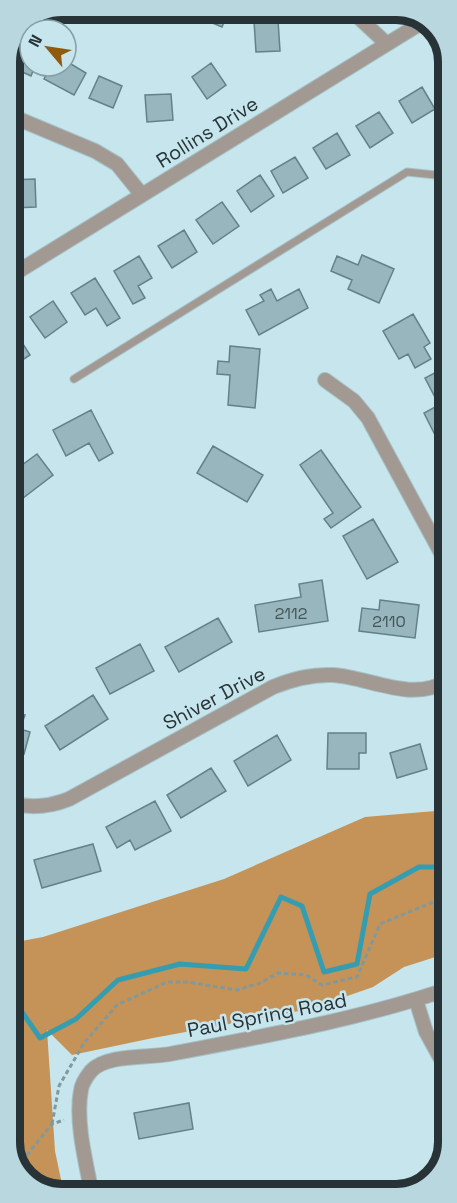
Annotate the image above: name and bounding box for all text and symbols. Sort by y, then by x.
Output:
north arrow [18,18,78,78]
text: N [24,31,47,51]
street label: Rollins Drive [151,90,263,174]
house number: 2112 [275,603,307,624]
house number: 2110 [372,611,406,632]
street label: Shiver Drive [158,660,270,736]
street label: Paul Spring Road [185,987,349,1043]

